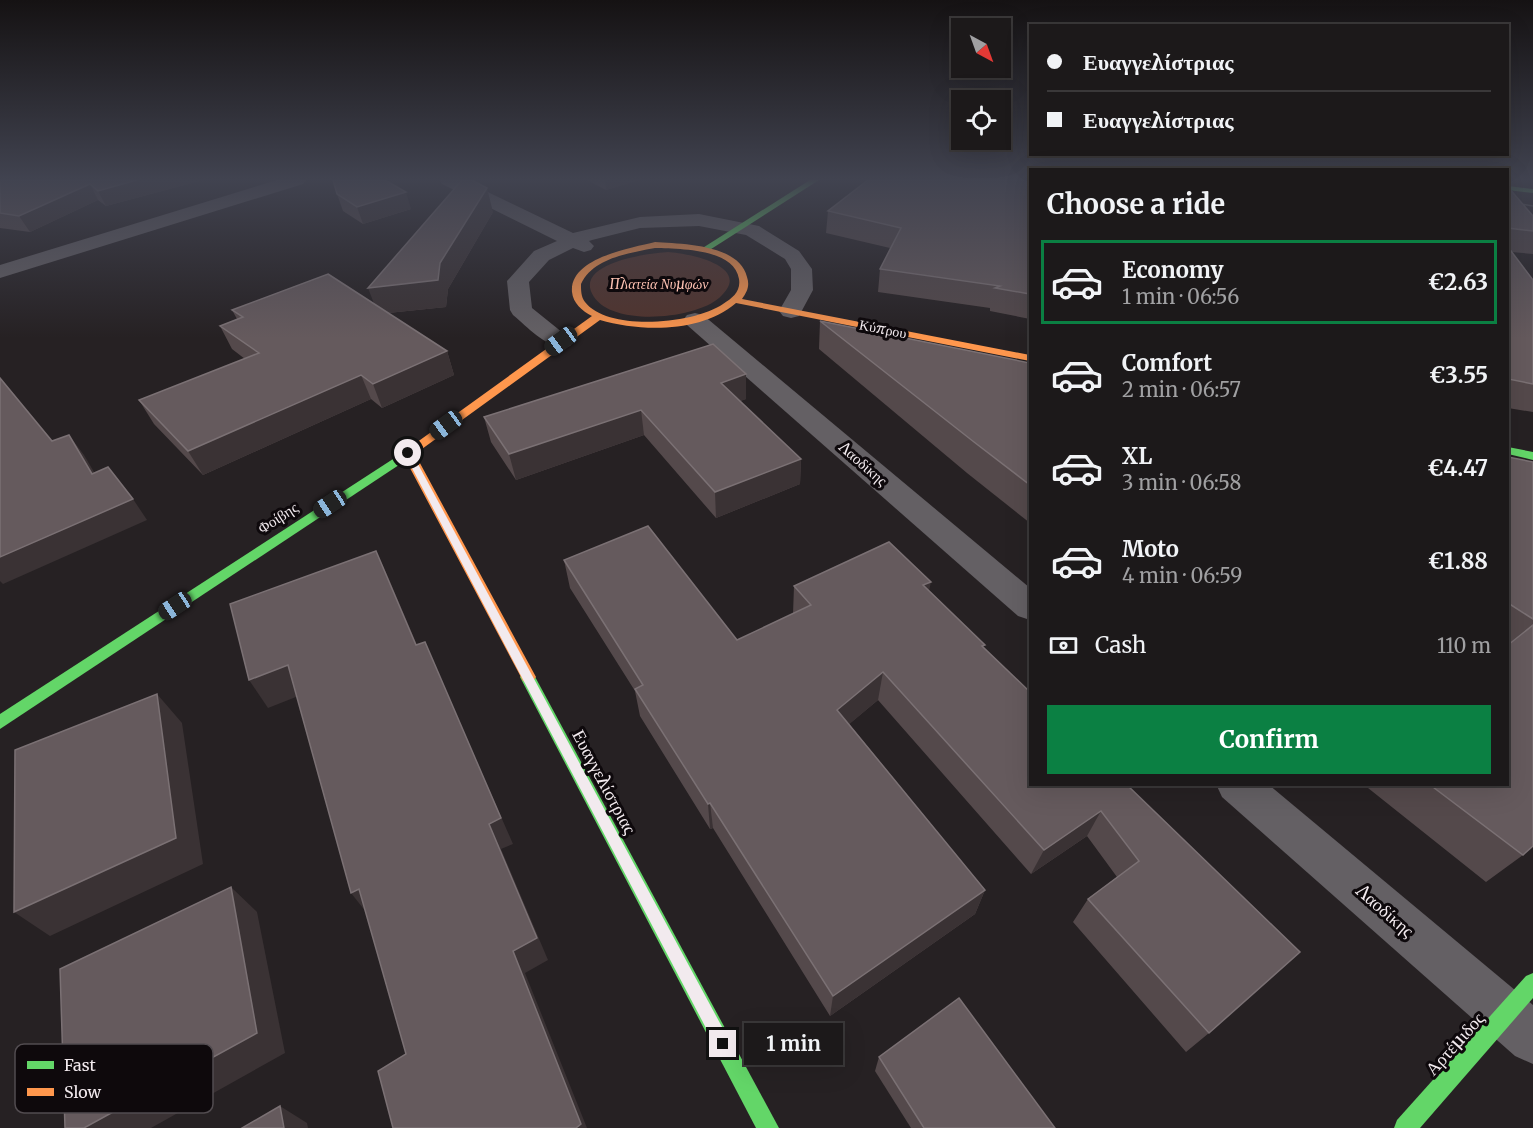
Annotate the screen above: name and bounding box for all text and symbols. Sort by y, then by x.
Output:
north arrow [951,18,1011,78]
map controls [951,18,1011,150]
text: Ευαγγελίστριας [1083,48,1233,76]
button: locate [951,90,1011,150]
text: Ευαγγελίστριας [1083,106,1233,134]
text: Choose a ride [1047,187,1225,221]
icon: car [1050,255,1104,309]
text: Economy [1122,256,1223,284]
text: €2.63 [1428,268,1488,296]
park label: Πλατεία Νυμφών [610,275,709,293]
text: 1 min · 06:56 [1122,284,1239,309]
street label: Κύπρου [858,316,908,342]
car [541,323,581,359]
icon: car [1050,348,1104,402]
text: Comfort [1122,349,1212,377]
text: €3.55 [1429,361,1488,389]
text: 2 min · 06:57 [1122,377,1241,402]
car [426,407,466,443]
street label: Λαοδίκης [835,437,891,490]
route start [394,439,421,466]
icon: car [1050,441,1104,495]
text: XL [1122,442,1152,470]
text: €4.47 [1427,454,1488,482]
text: 3 min · 06:58 [1122,470,1241,495]
car [310,487,350,521]
street label: Φοίβης [254,498,301,538]
icon: car [1050,534,1104,588]
text: Moto [1122,535,1179,563]
text: €1.88 [1428,547,1488,575]
text: 4 min · 06:59 [1122,563,1242,588]
car [155,589,195,623]
icon: cash [1047,629,1080,662]
text: Cash [1095,631,1146,659]
text: 110 m [1437,633,1491,658]
button: Confirm [1047,705,1491,774]
street label: Ευαγγελίστριας [567,726,642,838]
street label: Λαοδίκης [1351,879,1419,942]
street label: Αρτέμιδος [1420,1007,1489,1080]
callout: 1 min [744,1023,843,1065]
route end [709,1030,736,1057]
text: 1 min [766,1031,821,1056]
legend [15,1044,213,1113]
text: Fast [64,1055,97,1075]
text: Slow [64,1082,102,1102]

